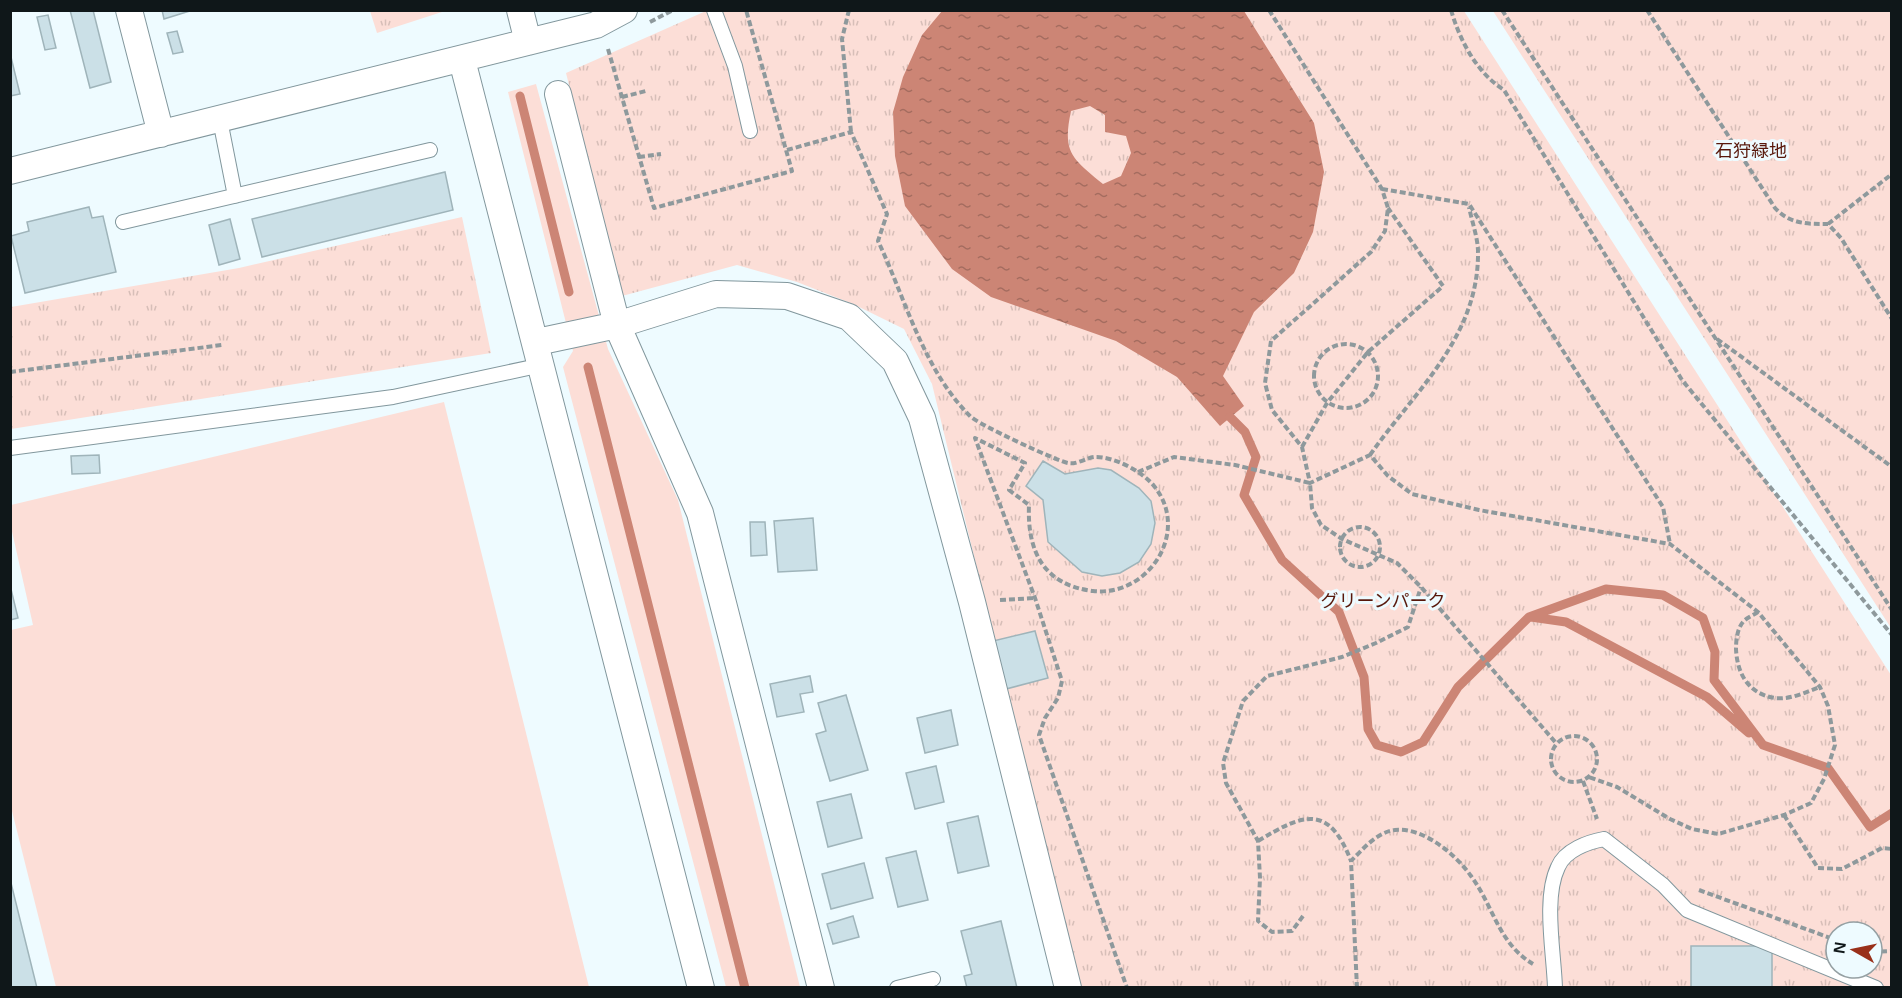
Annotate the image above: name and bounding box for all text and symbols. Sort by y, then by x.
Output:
park label: 石狩緑地 [1715,141,1787,161]
park label: グリーンパーク [1320,591,1446,611]
north arrow [1824,920,1884,980]
text: N [1830,941,1849,955]

